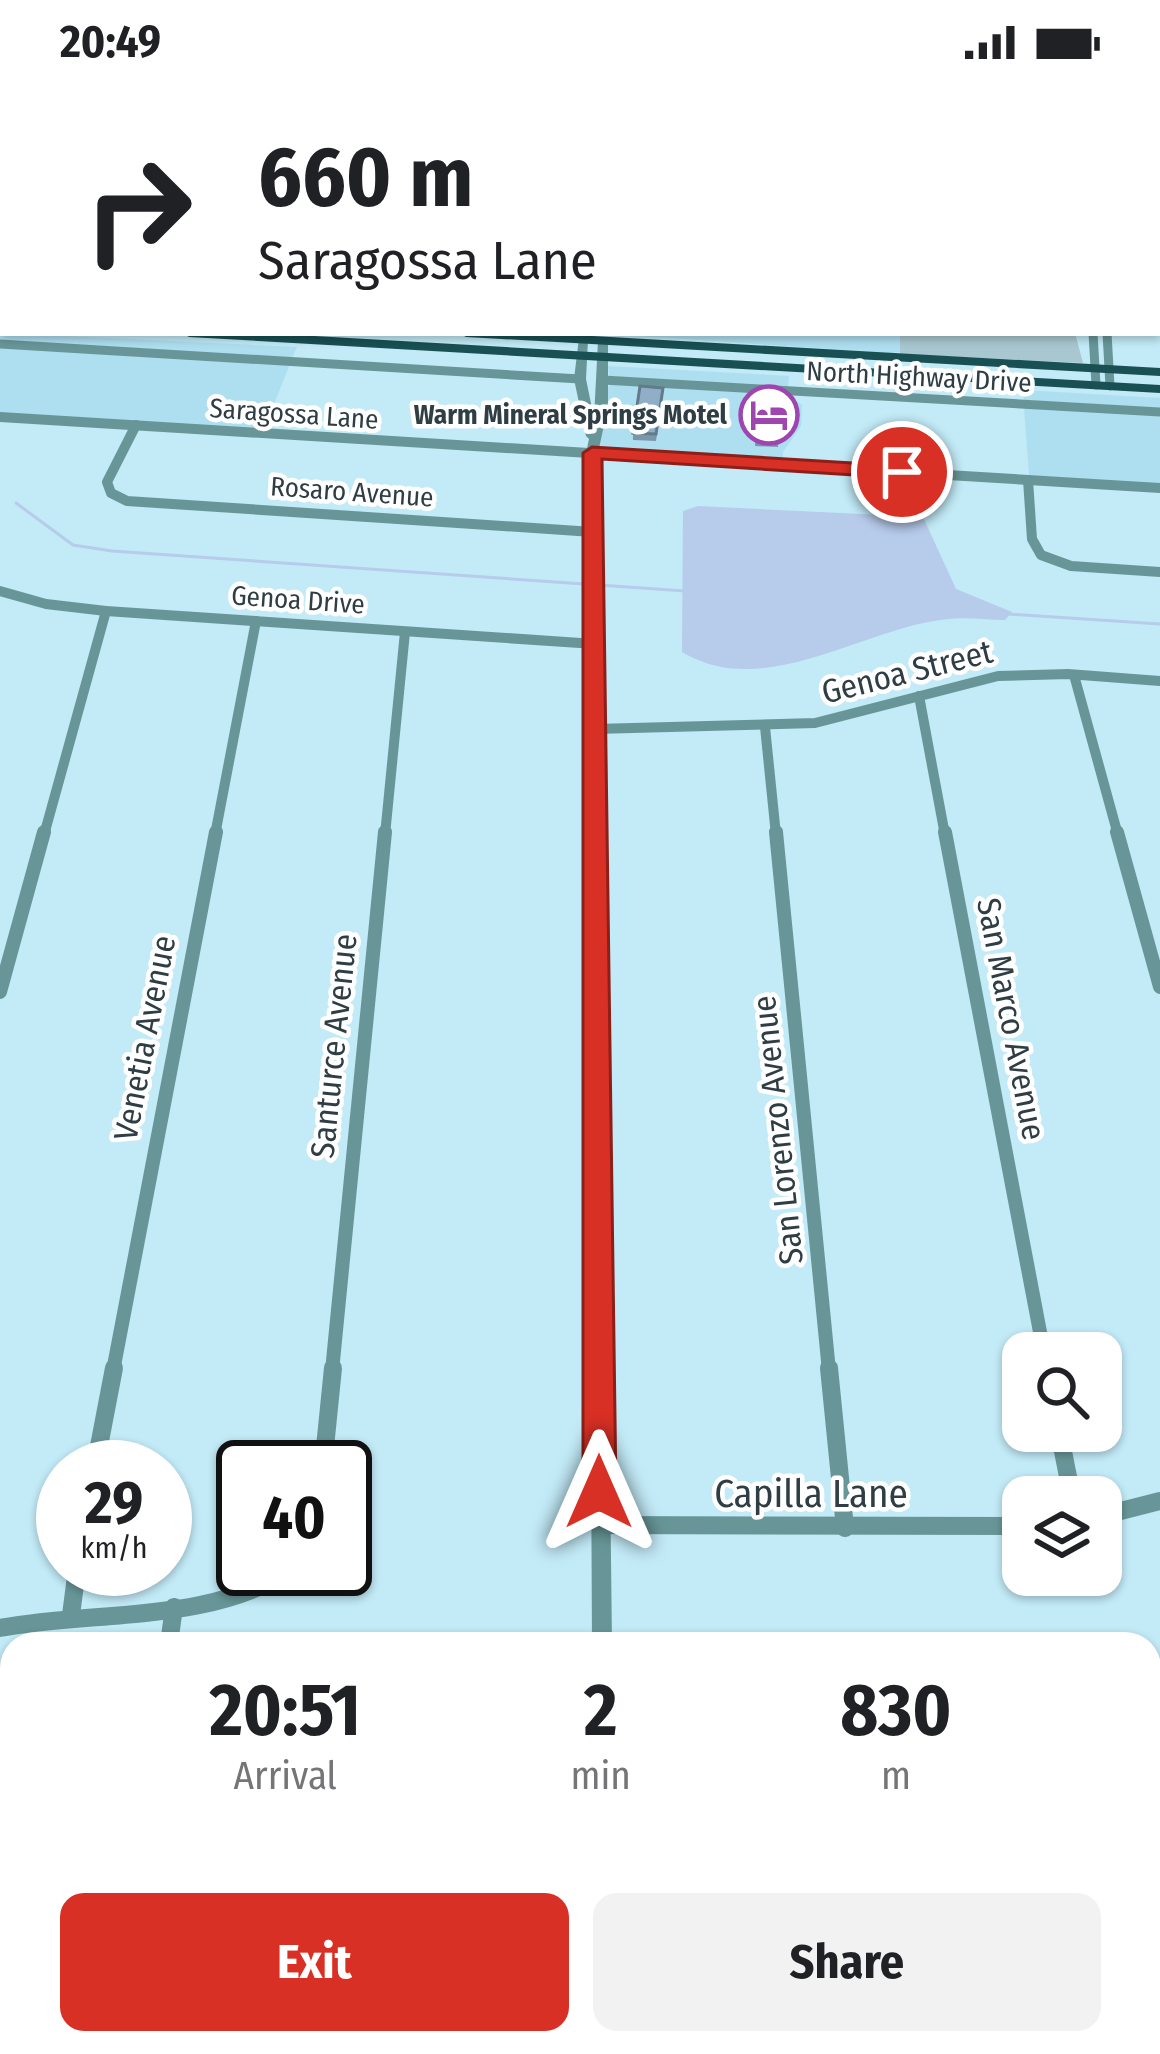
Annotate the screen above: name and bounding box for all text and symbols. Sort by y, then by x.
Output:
text: 20:49 [60,15,161,69]
text: 660 m [258,127,473,228]
icon: right [60,132,216,288]
text: Saragossa Lane [258,229,597,293]
street label: North Highway Drive [806,355,1032,399]
hotel icon: Warm Mineral Springs Motel [738,384,800,446]
street label: Saragossa Lane [208,392,380,436]
place label: Warm Mineral Springs Motel [414,399,728,431]
pin [851,421,953,523]
icon: arrive [869,439,935,505]
street label: Rosaro Avenue [269,470,435,514]
street label: Genoa Drive [230,579,366,621]
street label: Genoa Street [817,631,997,713]
street label: San Marco Avenue [968,895,1054,1143]
street label: Venetia Avenue [106,932,184,1144]
street label: Santurce Avenue [302,932,366,1160]
street label: San Lorenzo Avenue [744,993,812,1267]
map controls [1002,1332,1122,1596]
button: search [1002,1332,1122,1452]
position arrow [536,1429,662,1555]
speed limit sign: 40 [216,1440,372,1596]
text: 29 [85,1467,143,1539]
street label: Capilla Lane [714,1471,908,1517]
button: layers [1002,1476,1122,1596]
text: km/h [81,1530,147,1566]
text: 20:51 [209,1668,361,1754]
text: 2 [584,1668,617,1754]
text: 830 [840,1668,952,1754]
text: Arrival [234,1753,337,1799]
text: min [570,1753,631,1799]
text: m [881,1753,911,1799]
button: Exit [60,1893,569,2031]
button: Share [593,1893,1101,2031]

